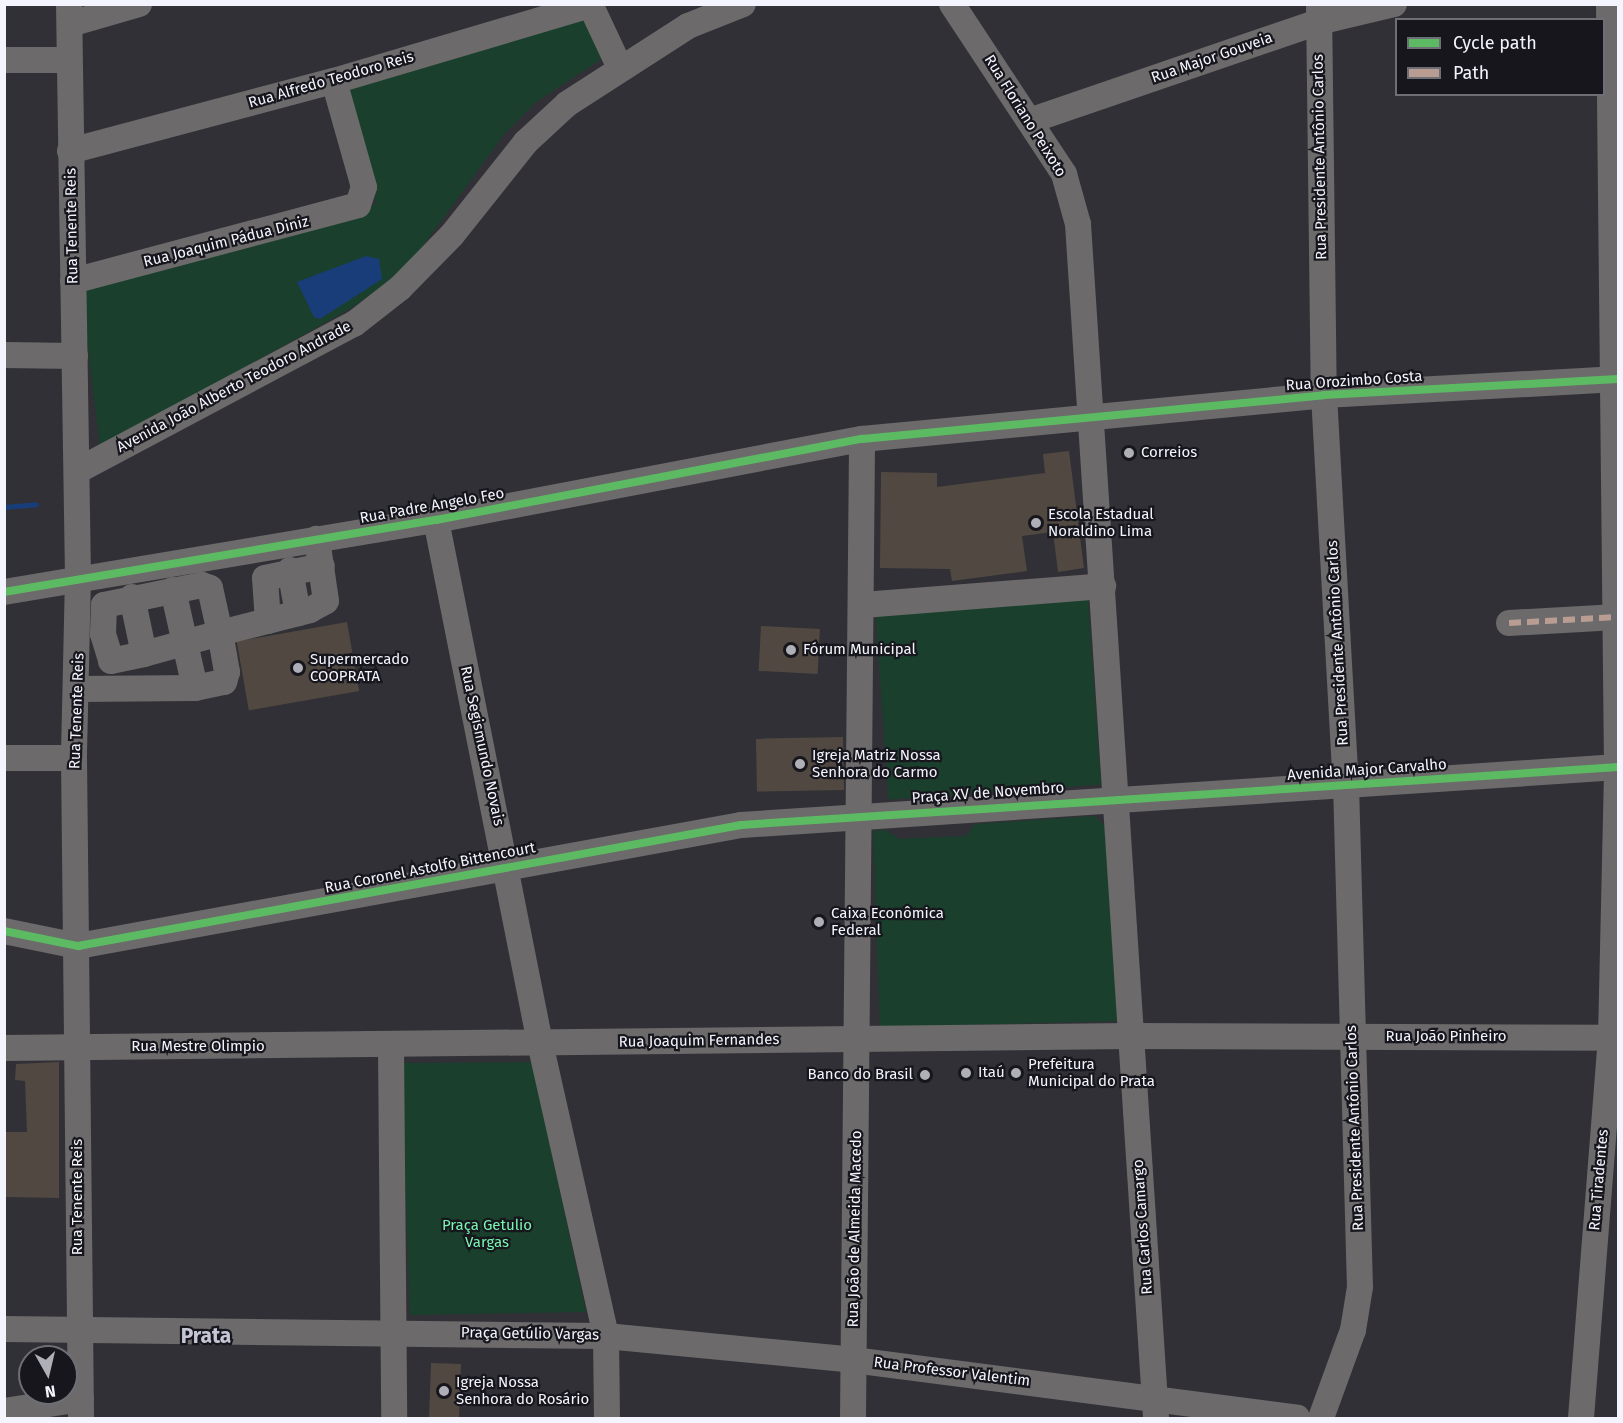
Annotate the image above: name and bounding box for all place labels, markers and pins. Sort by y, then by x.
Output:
place label: Correios [1141,444,1197,462]
marker: Correios [1122,446,1136,460]
place label: Escola Estadual Noraldino Lima [1048,505,1154,540]
marker: Escola Estadual Noraldino Lima [1029,516,1043,530]
place label: Fórum Municipal [803,641,916,659]
marker: Fórum Municipal [784,643,798,657]
place label: Supermercado COOPRATA [310,650,409,685]
marker: Supermercado COOPRATA [291,661,305,675]
place label: Igreja Matriz Nossa Senhora do Carmo [812,746,941,781]
marker: Igreja Matriz Nossa Senhora do Carmo [793,757,807,771]
place label: Caixa Econômica Federal [831,904,944,939]
marker: Caixa Econômica Federal [812,915,826,929]
place label: Prefeitura Municipal do Prata [1028,1055,1155,1090]
place label: Itaú [978,1064,1005,1082]
place label: Banco do Brasil [808,1066,913,1084]
marker: Itaú [959,1066,973,1080]
marker: Prefeitura Municipal do Prata [1009,1066,1023,1080]
marker: Banco do Brasil [918,1068,932,1082]
place label: Igreja Nossa Senhora do Rosário [456,1373,589,1408]
marker: Igreja Nossa Senhora do Rosário [437,1384,451,1398]

